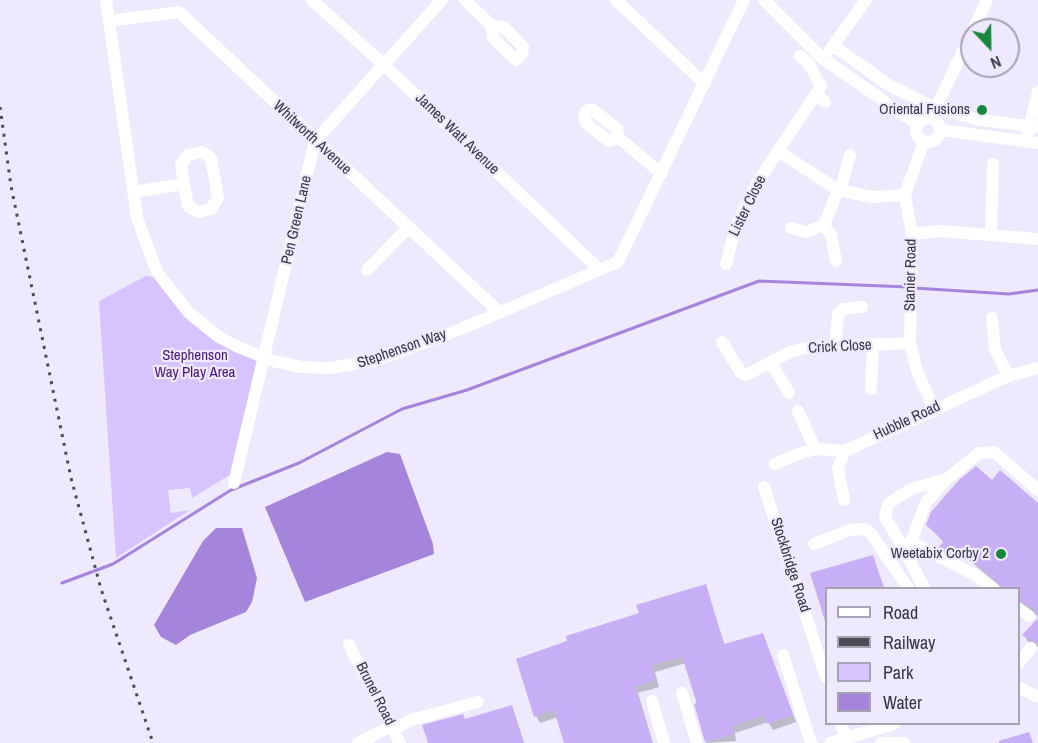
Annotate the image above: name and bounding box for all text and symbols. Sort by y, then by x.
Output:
north arrow [960,18,1020,78]
text: N [987,51,1005,75]
street label: James Watt Avenue [411,90,503,178]
street label: Whitworth Avenue [269,97,355,179]
place label: Oriental Fusions [879,101,970,119]
marker: Oriental Fusions [975,103,989,117]
street label: Lister Close [726,173,770,239]
street label: Pen Green Lane [278,174,316,266]
street label: Stanier Road [901,239,921,311]
street label: Stephenson Way [355,325,449,373]
street label: Crick Close [808,336,872,358]
park label: Stephenson Way Play Area [155,347,235,382]
street label: Hubble Road [871,398,943,444]
street label: Stockbridge Road [766,515,814,615]
place label: Weetabix Corby 2 [891,545,989,563]
marker: Weetabix Corby 2 [994,547,1008,561]
legend [825,587,1020,725]
text: Road [883,600,918,625]
text: Railway [883,630,936,655]
street label: Brunel Road [351,659,399,729]
text: Park [883,660,913,685]
text: Water [883,690,922,715]

